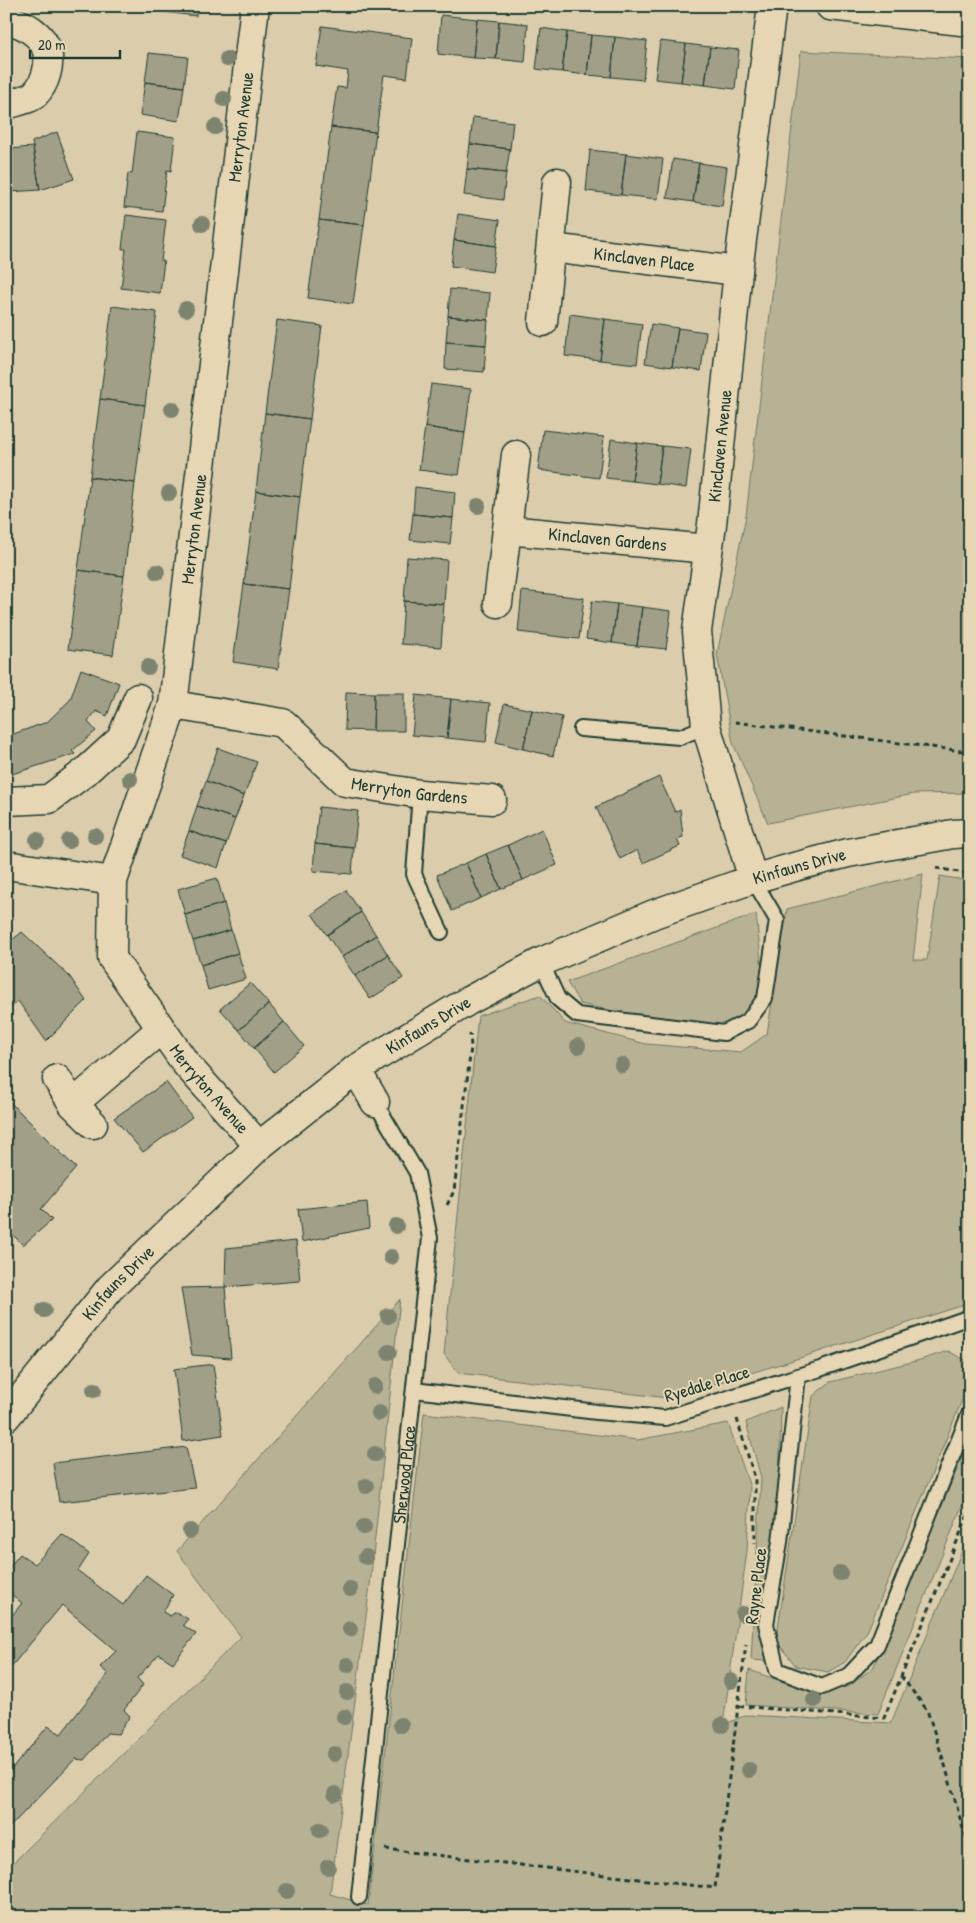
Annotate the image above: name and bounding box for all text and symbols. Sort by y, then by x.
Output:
scale bar [30,28,120,60]
text: 20 m [38,34,65,55]
street label: Merryton Avenue [221,70,260,183]
street label: Kinclaven Place [592,240,696,278]
street label: Kinclaven Avenue [701,389,738,503]
street label: Merryton Avenue [174,472,213,585]
street label: Kinclaven Gardens [547,521,668,557]
street label: Merryton Gardens [349,770,469,810]
street label: Kinfauns Drive [750,841,848,890]
street label: Kinfauns Drive [381,989,475,1060]
street label: Merryton Avenue [164,1039,255,1139]
street label: Kinfauns Drive [76,1239,160,1325]
street label: Ryedale Place [661,1359,752,1408]
street label: Sherwood Place [386,1424,422,1525]
street label: Rayne Place [738,1546,773,1626]

